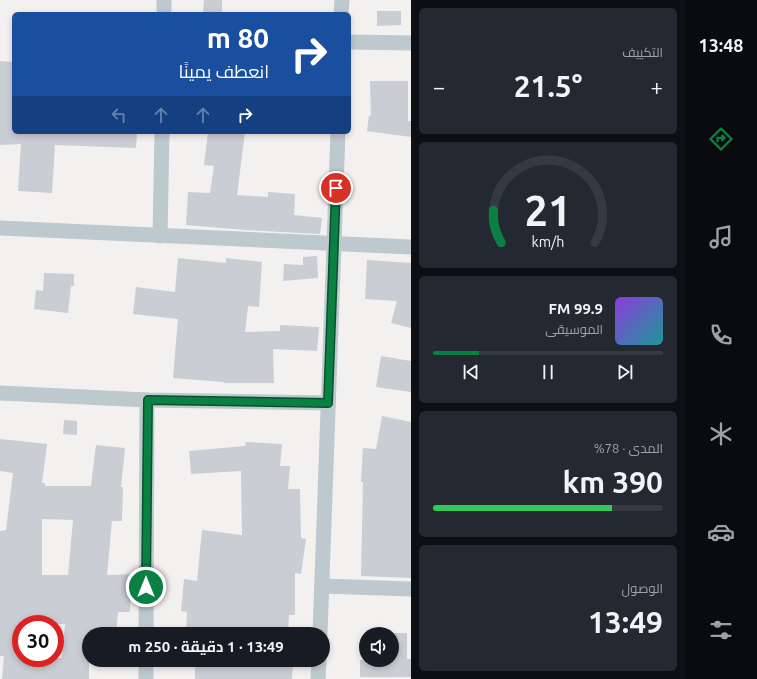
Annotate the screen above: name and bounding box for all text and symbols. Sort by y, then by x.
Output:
text: 80 m [207,22,269,53]
icon: right [283,28,335,80]
text: 13:48 [698,35,744,55]
text: التكييف [622,45,663,59]
text: انعطف يمينًا [178,61,269,81]
text: 21.5° [514,69,582,103]
text: − [433,74,445,99]
text: + [651,74,663,99]
icon: left [108,104,130,126]
icon: ahead [150,104,172,126]
icon: ahead [192,104,214,126]
icon: right [234,104,256,126]
icon: directions [707,125,735,153]
pin [319,171,353,205]
icon: arrive [325,177,347,199]
text: 21 [525,187,571,234]
icon: music [707,223,735,251]
text: km/h [532,234,564,250]
text: 99.9 FM [549,300,603,317]
icon: phone [707,321,735,349]
text: الموسيقى [545,322,603,336]
icon: previous [460,361,482,383]
icon: pause [537,361,559,383]
icon: next [614,361,636,383]
icon: climate [707,420,735,448]
text: المدى · 78% [594,441,663,455]
text: 390 km [562,465,663,499]
icon: car [707,518,735,546]
position arrow [125,566,167,608]
text: الوصول [622,581,663,595]
text: 13:49 [588,605,663,639]
speed limit sign: 30 [12,615,64,667]
icon: filters [707,616,735,644]
map controls [359,627,399,667]
button: sound [359,627,399,667]
text: 13:49 · 1 دقيقة · 250 m [128,638,284,655]

